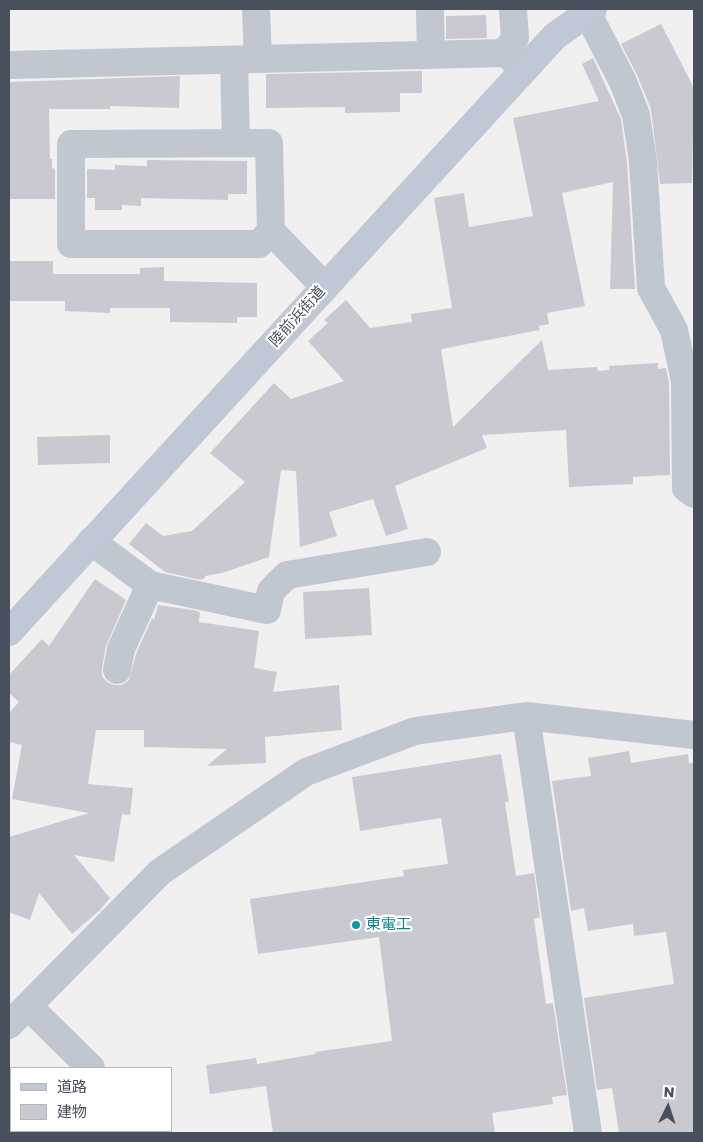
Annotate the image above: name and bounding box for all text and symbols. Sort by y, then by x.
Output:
street label: 陸前浜街道 [266,283,330,351]
place label: 東電工 [366,916,411,934]
marker: 東電工 [350,919,362,931]
legend [10,1067,172,1132]
text: 道路 [57,1076,87,1097]
north arrow [643,1082,693,1132]
text: N [663,1082,675,1102]
text: 建物 [57,1101,87,1122]

